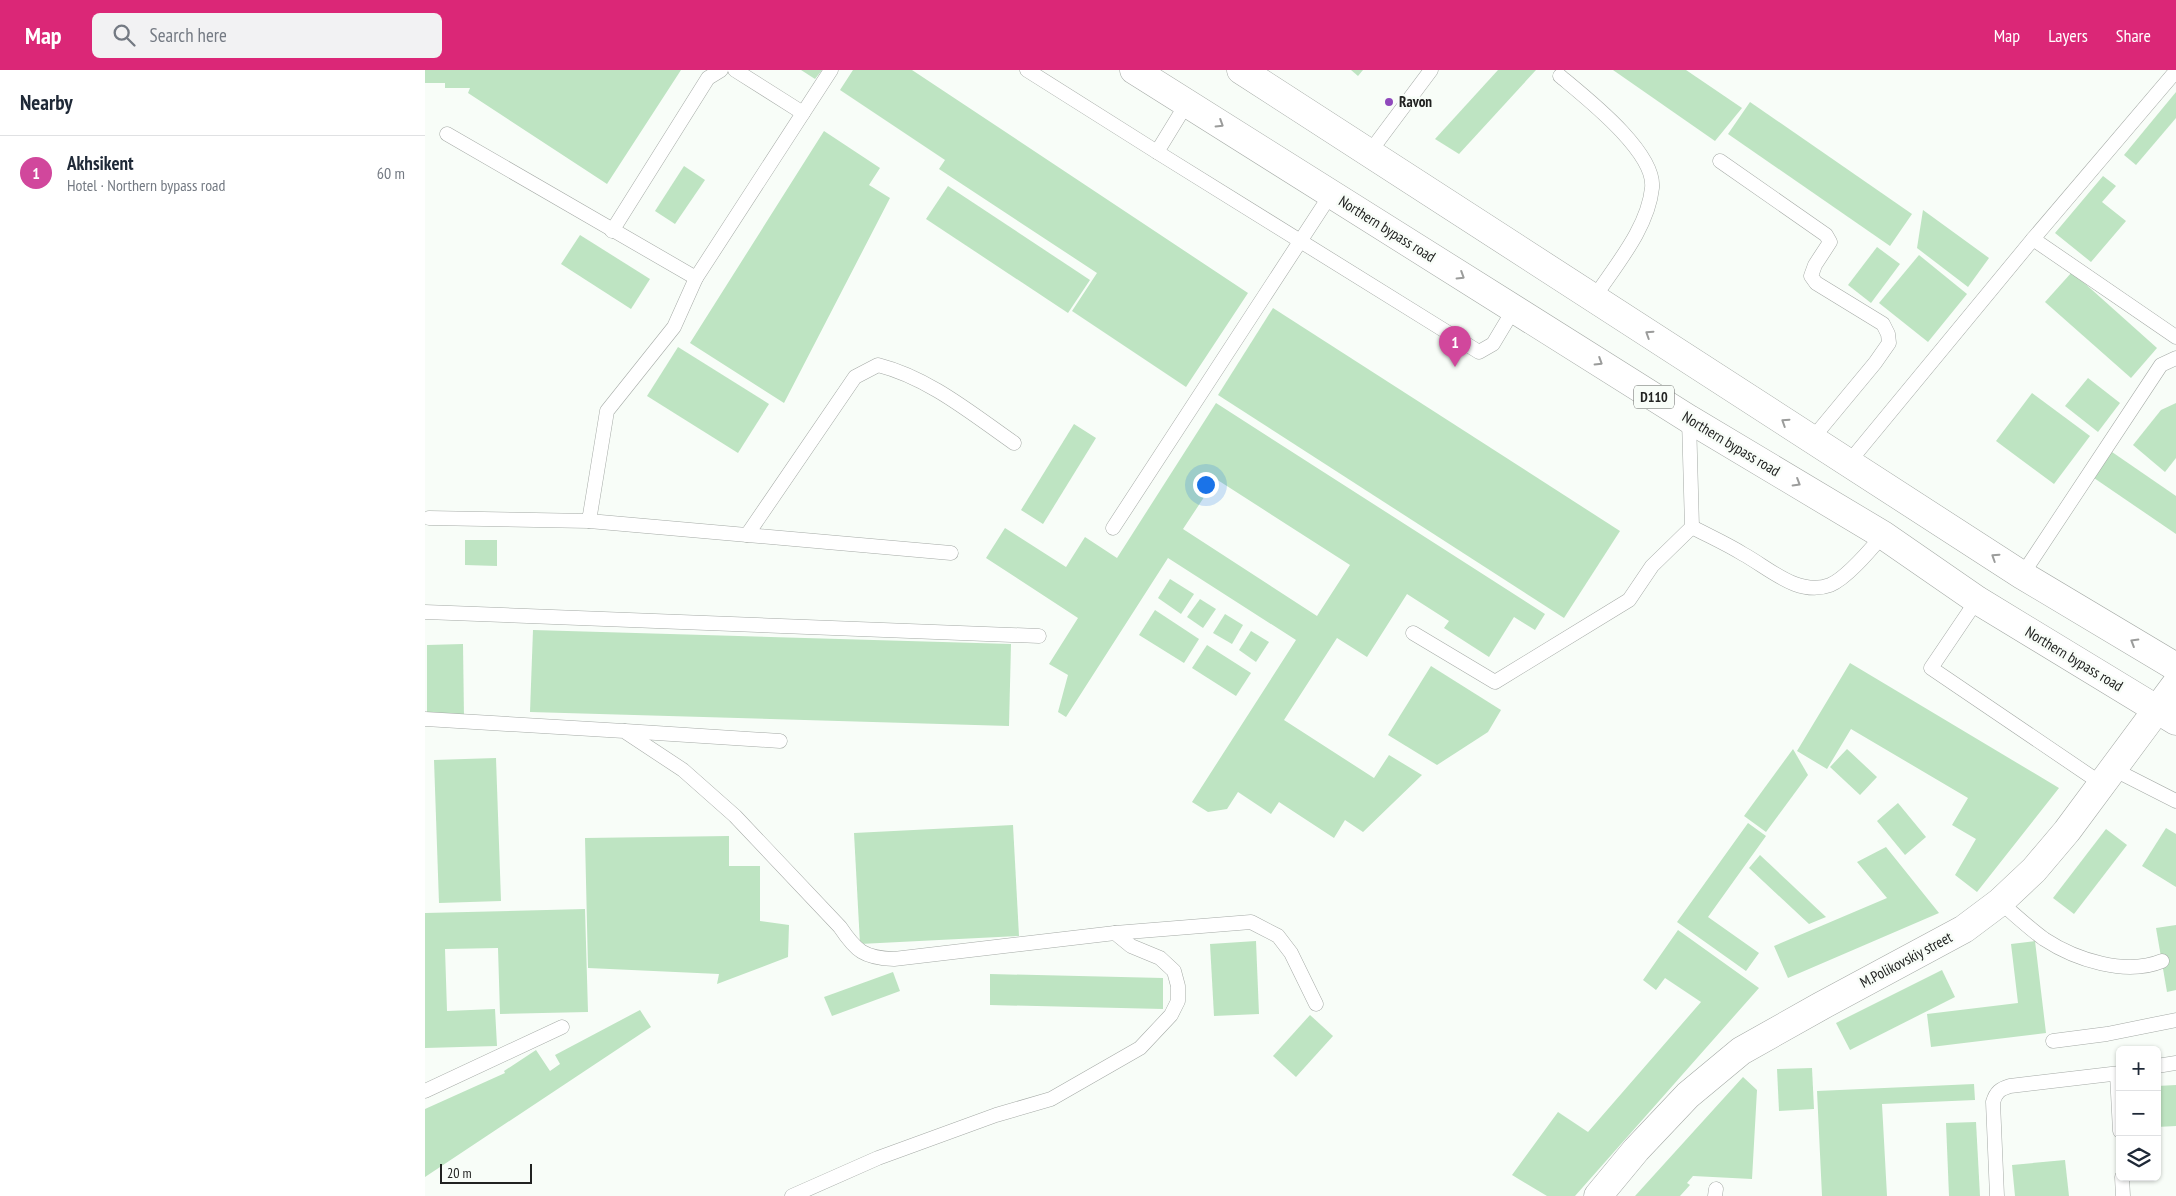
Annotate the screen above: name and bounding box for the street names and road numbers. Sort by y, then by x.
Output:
street label: Northern bypass road [1335,191,1439,266]
road number: D110 [1634,386,1674,408]
street label: Northern bypass road [1679,407,1784,480]
street label: Northern bypass road [2022,622,2127,695]
street label: M.Polikovskiy street [1856,927,1955,992]

